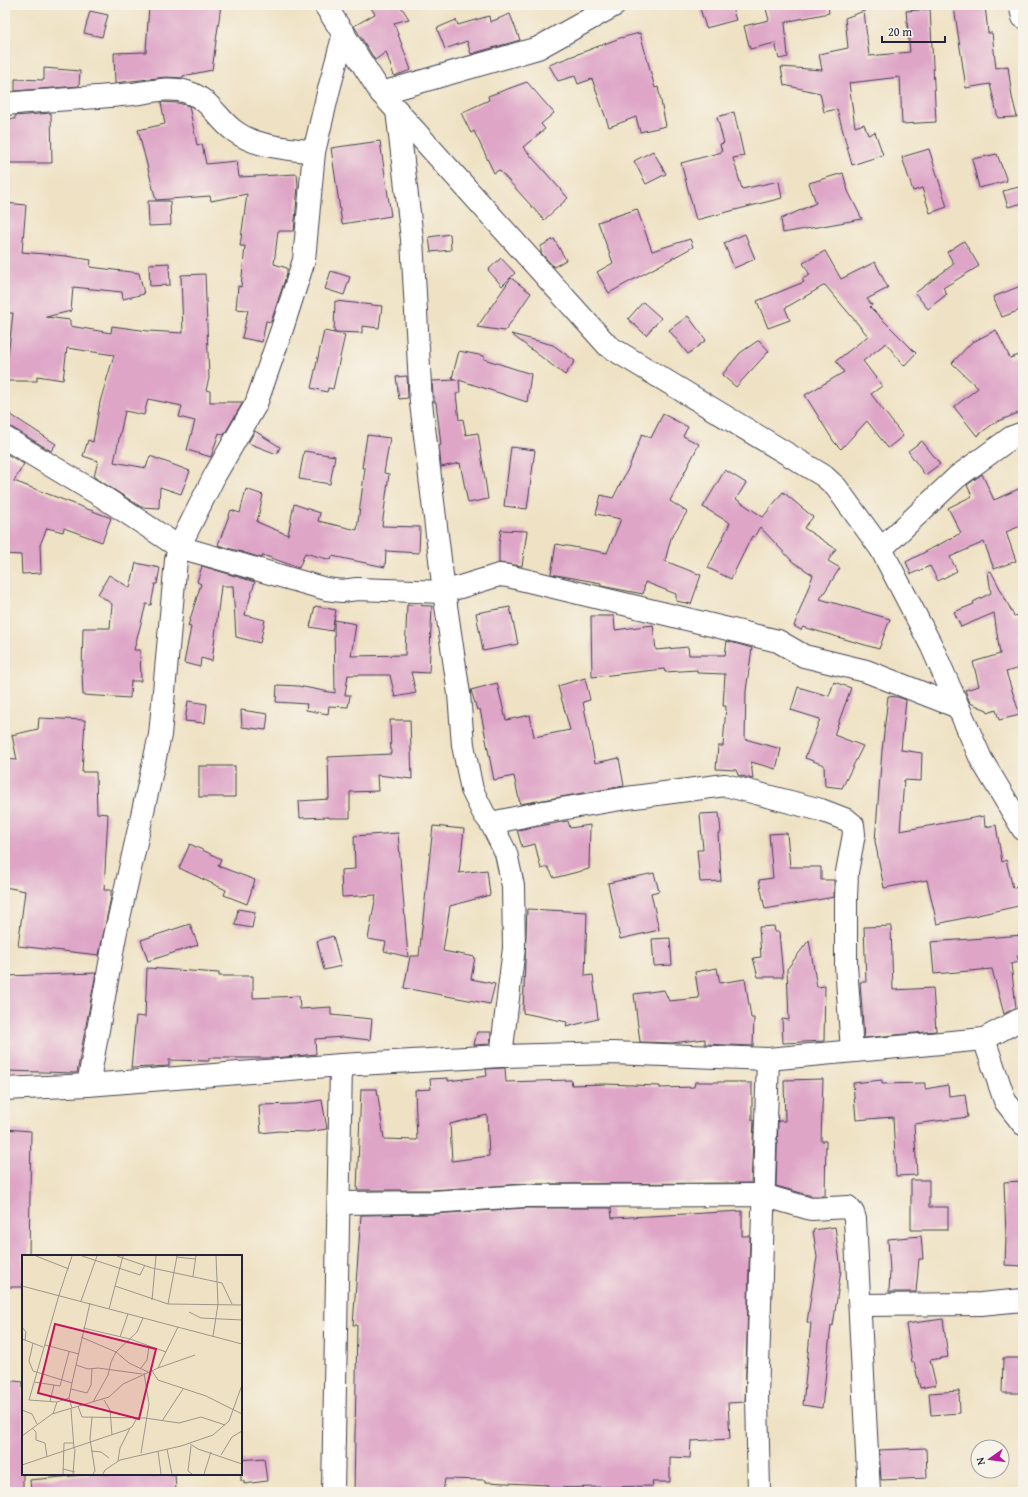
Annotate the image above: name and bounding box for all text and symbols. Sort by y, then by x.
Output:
scale bar [882,18,945,44]
text: 20 m [888,23,912,40]
inset map [22,1255,242,1475]
north arrow [970,1439,1010,1479]
text: N [971,1455,989,1467]

